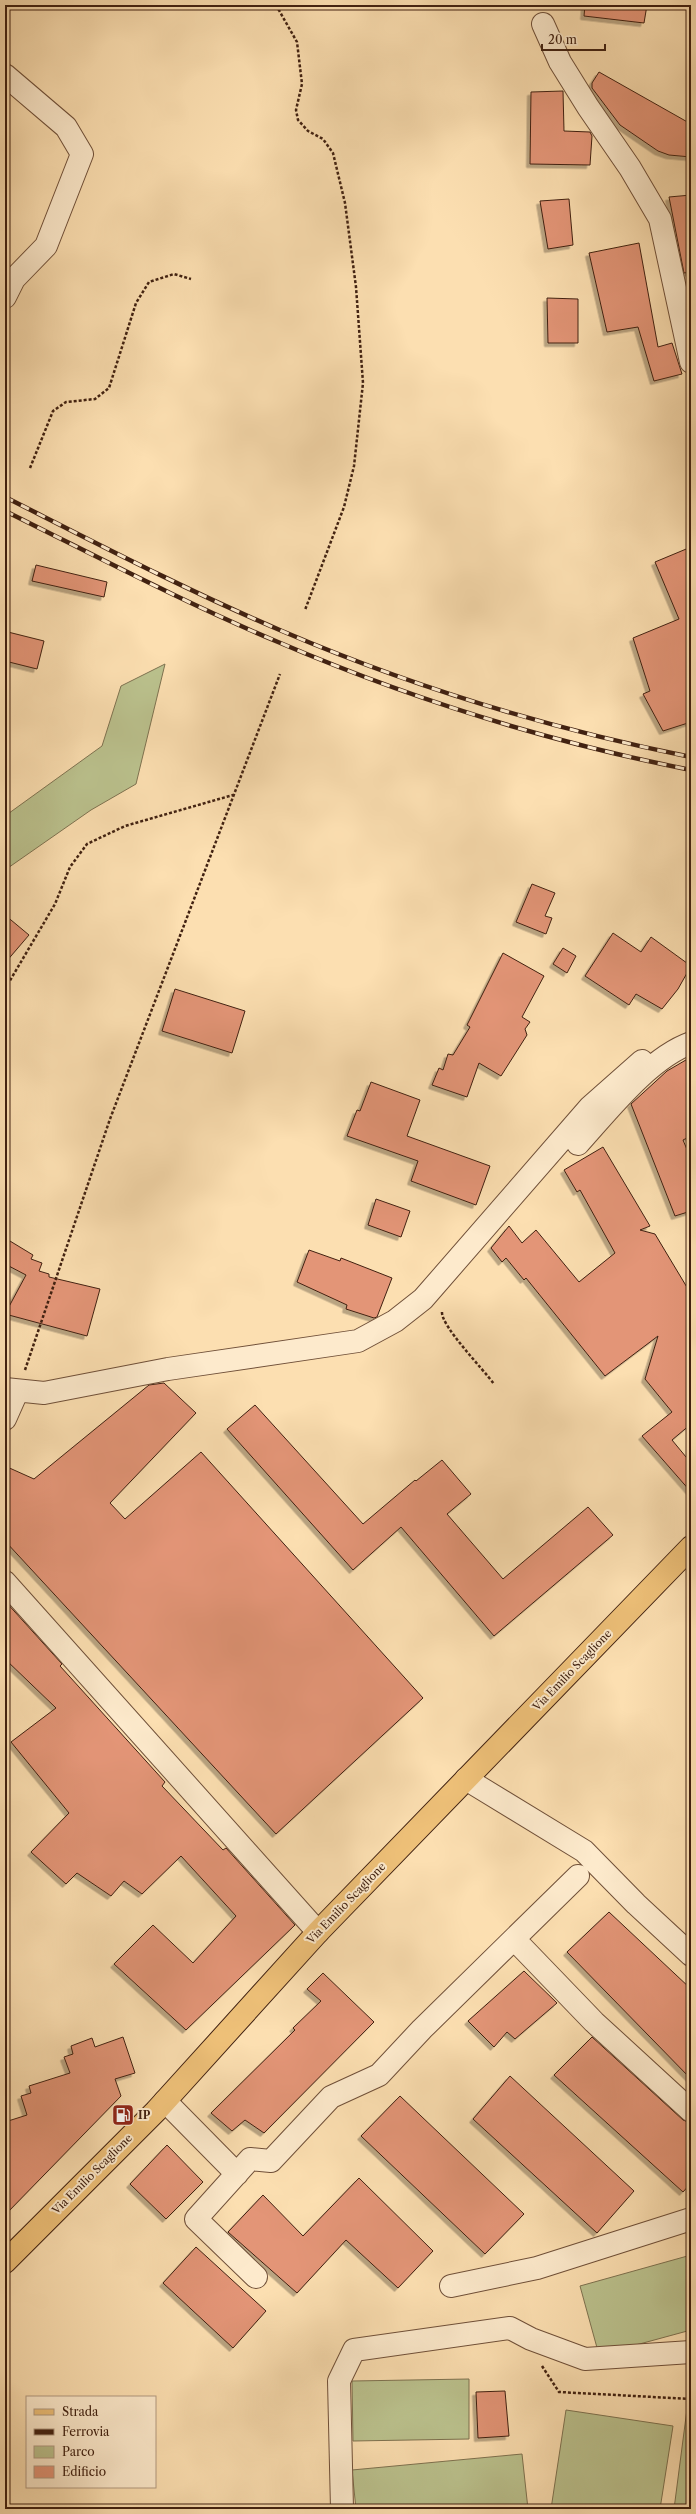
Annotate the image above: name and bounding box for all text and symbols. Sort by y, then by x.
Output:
scale bar [542,26,605,52]
text: 20 m [548,32,577,47]
street label: Via Emilio Scaglione [529,1626,614,1714]
street label: Via Emilio Scaglione [303,1859,388,1947]
fuel station icon: IP [110,2102,136,2128]
place label: IP [138,2108,151,2122]
street label: Via Emilio Scaglione [48,2131,135,2218]
legend [26,2396,156,2488]
text: Strada [62,2404,99,2419]
text: Ferrovia [62,2424,110,2439]
text: Parco [62,2444,95,2459]
text: Edificio [62,2464,106,2479]

